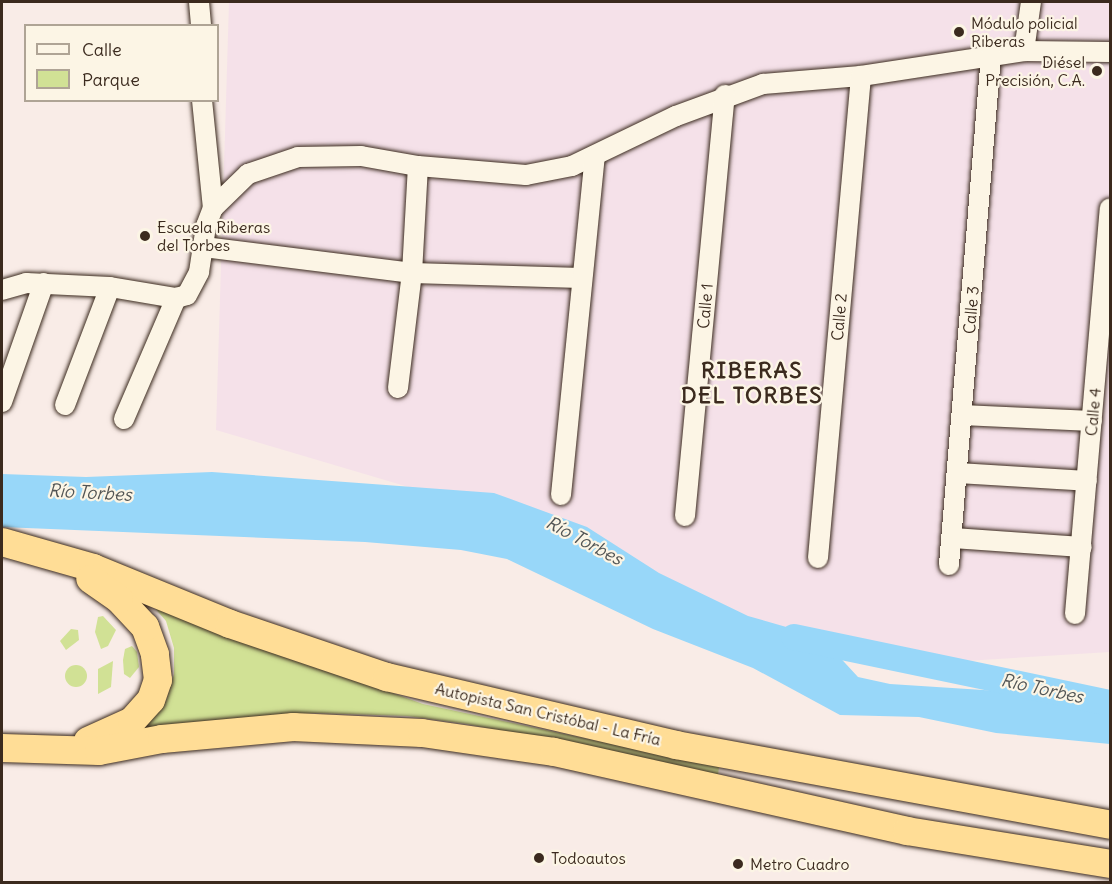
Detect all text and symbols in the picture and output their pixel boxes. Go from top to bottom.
place label: Módulo policial Riberas [971,13,1078,51]
legend [24,24,219,102]
marker: Módulo policial Riberas [952,25,966,39]
text: Calle [82,38,122,61]
place label: Diésel Precisión, C.A. [985,52,1085,90]
marker: Diésel Precisión, C.A. [1090,64,1104,78]
text: Parque [82,68,140,91]
place label: Escuela Riberas del Torbes [157,217,270,255]
marker: Escuela Riberas del Torbes [138,229,152,243]
street label: Calle 1 [693,283,717,329]
street label: Calle 3 [959,285,983,335]
street label: Calle 2 [827,292,851,342]
district label: RIBERAS DEL TORBES [681,357,823,408]
street label: Calle 4 [1081,387,1105,437]
water label: Río Torbes [48,480,132,506]
water label: Río Torbes [542,512,626,570]
water label: Río Torbes [999,670,1085,708]
street label: Autopista San Cristóbal - La Fría [433,679,663,749]
place label: Todoautos [551,848,626,868]
marker: Todoautos [532,851,546,865]
place label: Metro Cuadro [750,854,849,874]
marker: Metro Cuadro [731,857,745,871]

